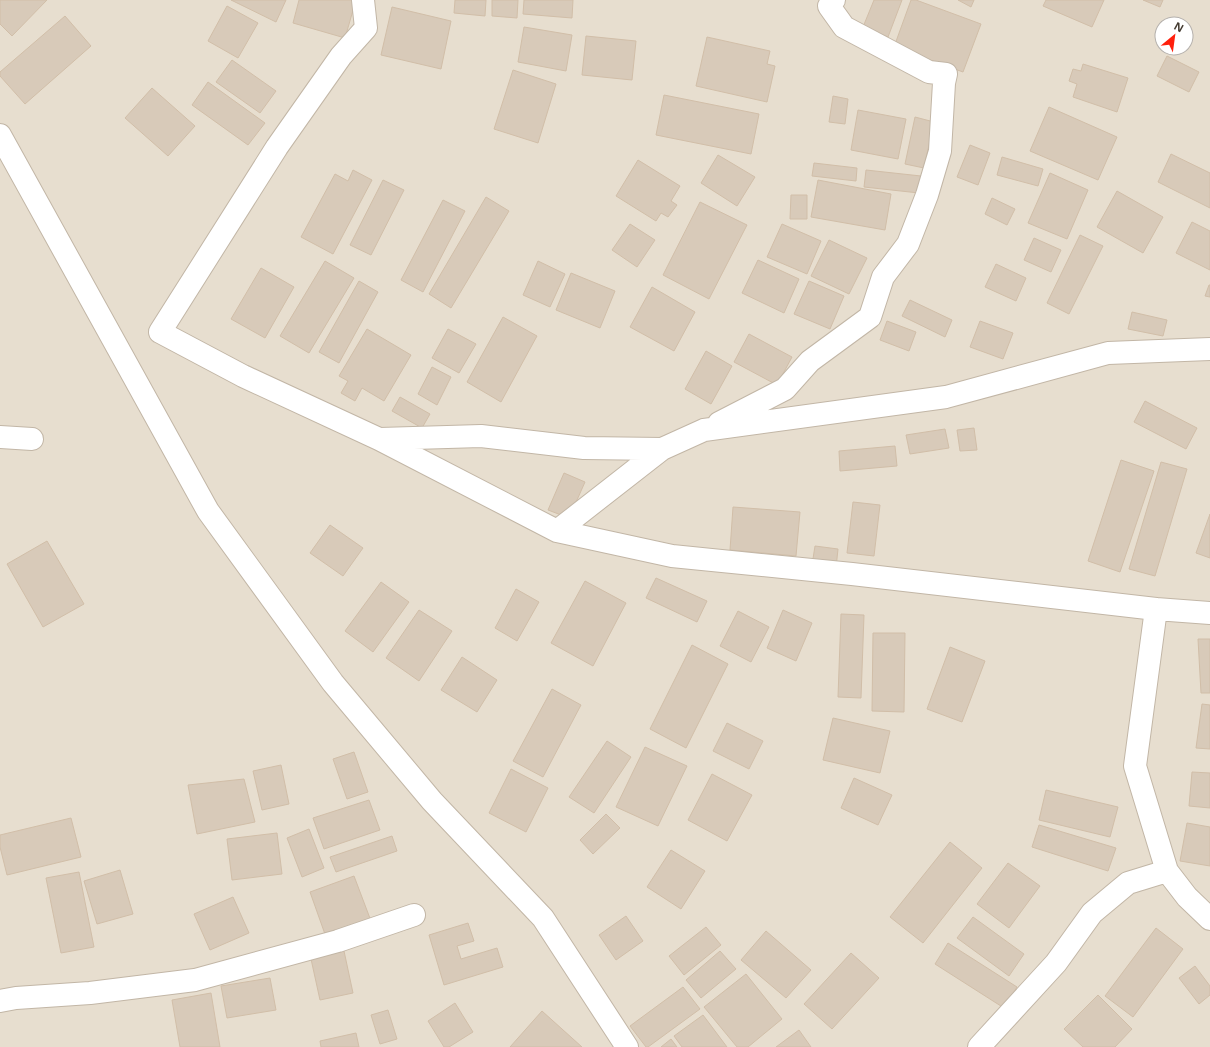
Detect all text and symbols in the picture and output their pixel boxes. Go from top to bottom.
north arrow [1154,16,1194,56]
text: N [1172,18,1187,36]

